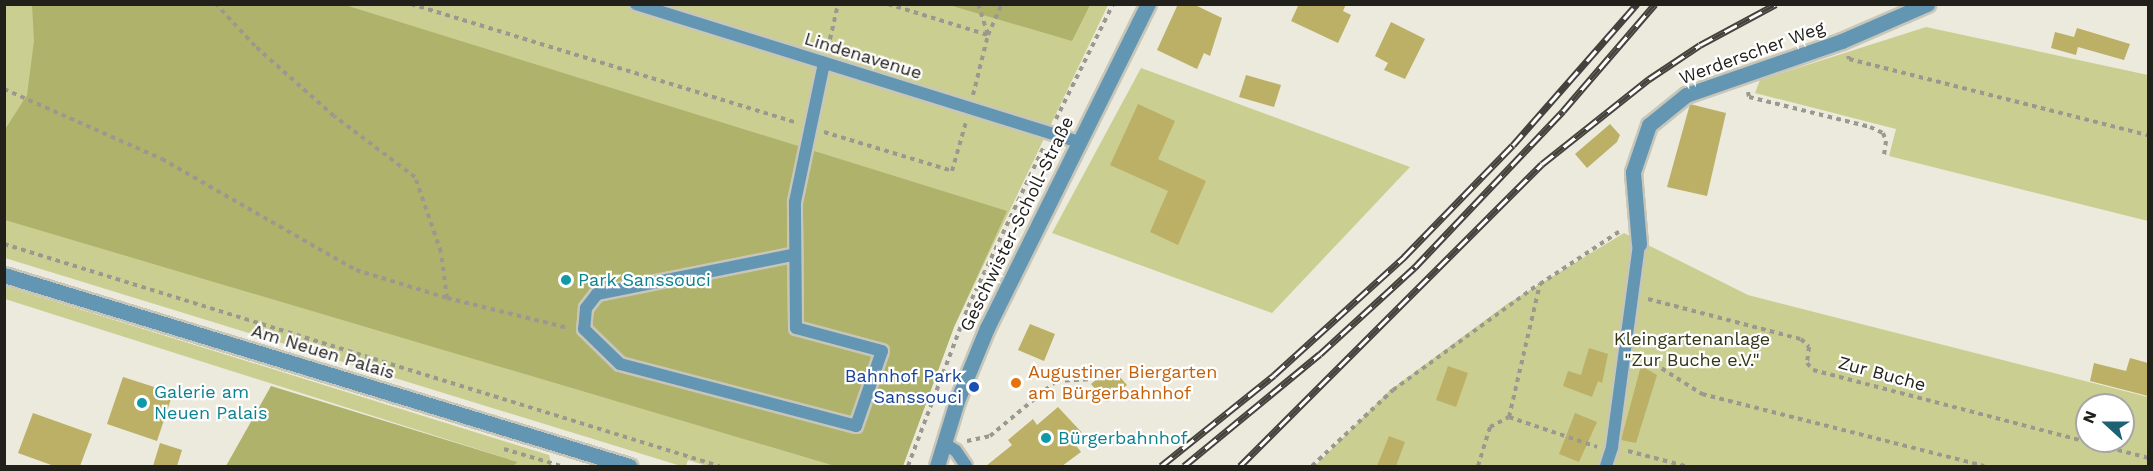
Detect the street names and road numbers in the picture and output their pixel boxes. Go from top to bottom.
street label: Werderscher Weg [1676,17,1828,89]
street label: Lindenavenue [802,28,924,84]
street label: Geschwister-Scholl-Straße [955,113,1079,335]
street label: Am Neuen Palais [249,320,397,384]
street label: Zur Buche [1836,352,1928,396]

